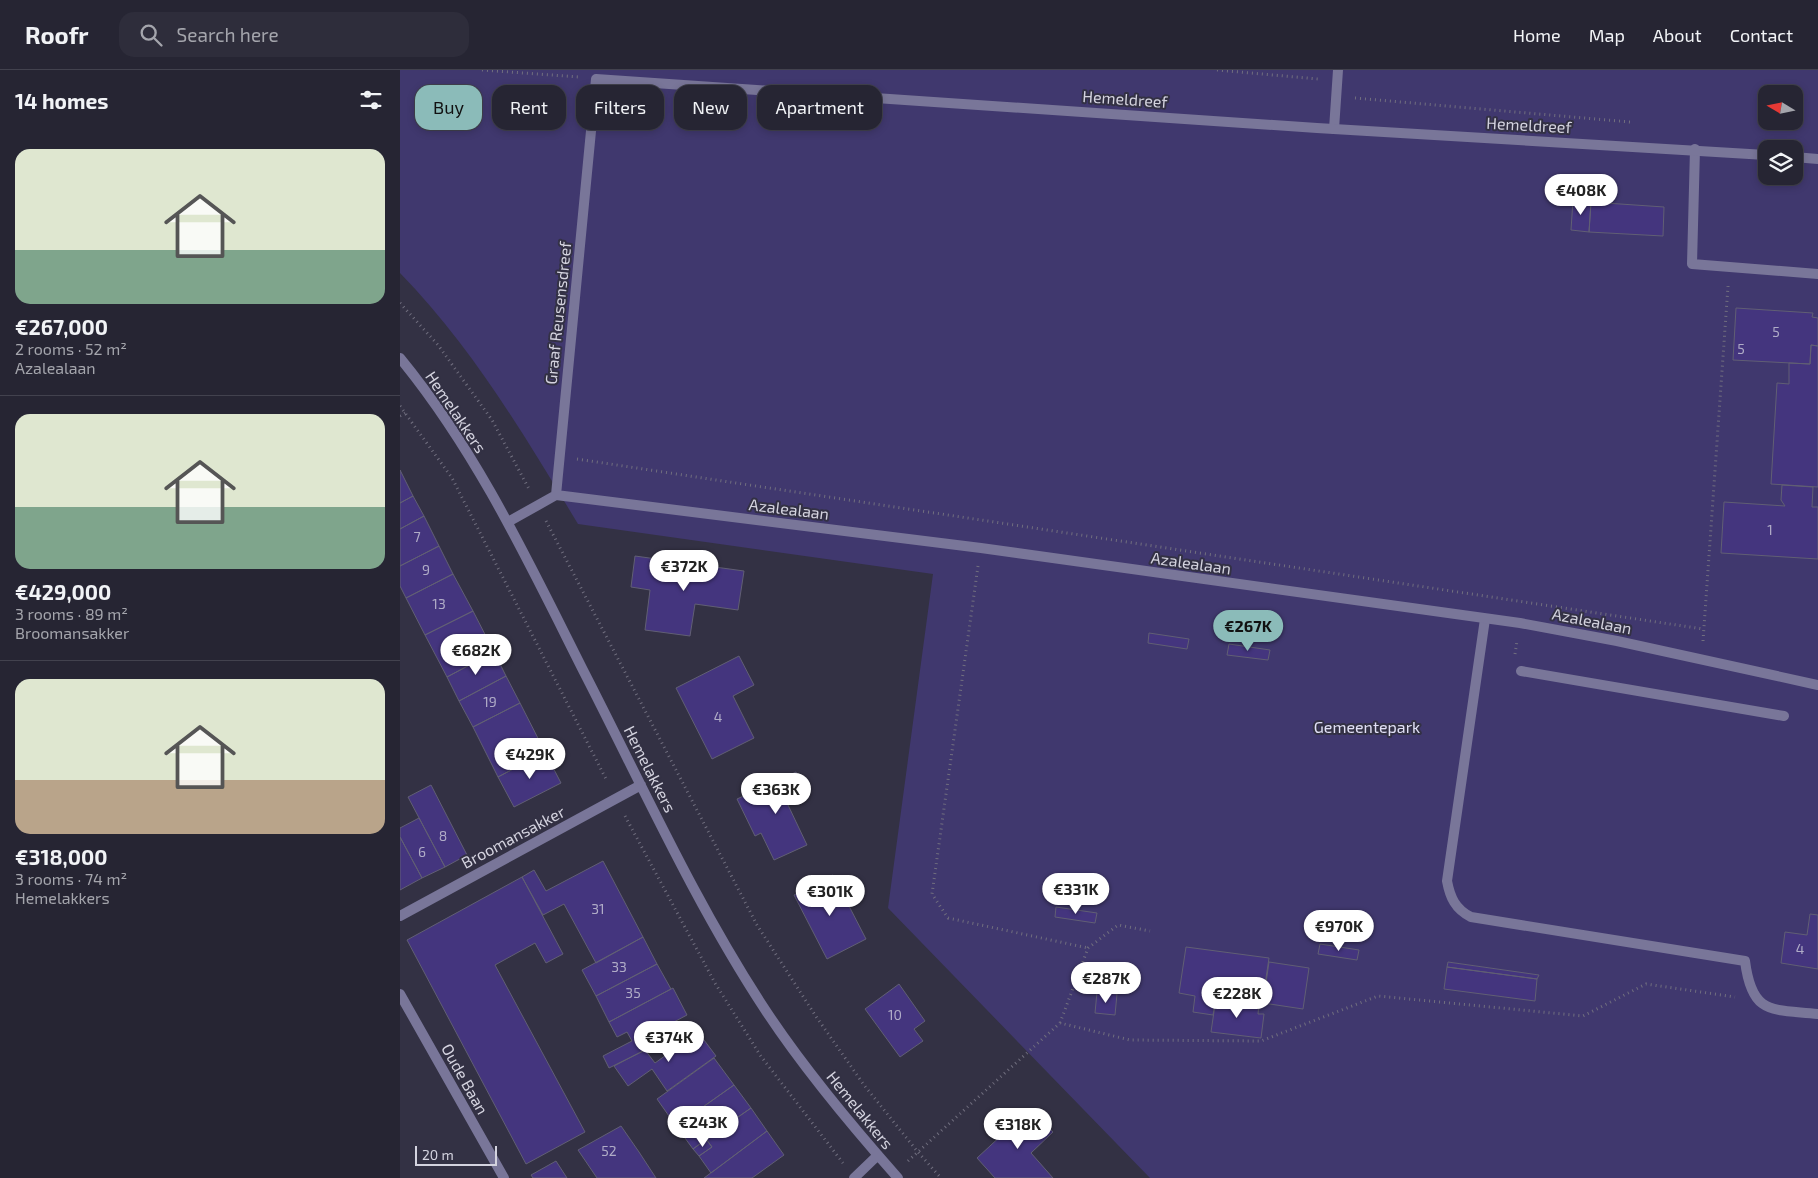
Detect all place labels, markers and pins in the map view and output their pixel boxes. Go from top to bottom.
pin: €408K [1546,174,1616,216]
pin: €372K [649,550,719,592]
pin: €267K [1213,610,1283,652]
pin: €682K [441,634,511,676]
pin: €429K [495,738,565,780]
pin: €363K [741,772,811,815]
pin: €331K [1041,872,1111,915]
pin: €301K [795,874,865,917]
pin: €970K [1304,910,1374,952]
pin: €287K [1071,962,1141,1004]
pin: €228K [1202,976,1272,1019]
pin: €374K [634,1020,704,1063]
pin: €243K [668,1106,738,1148]
pin: €318K [983,1108,1053,1150]

